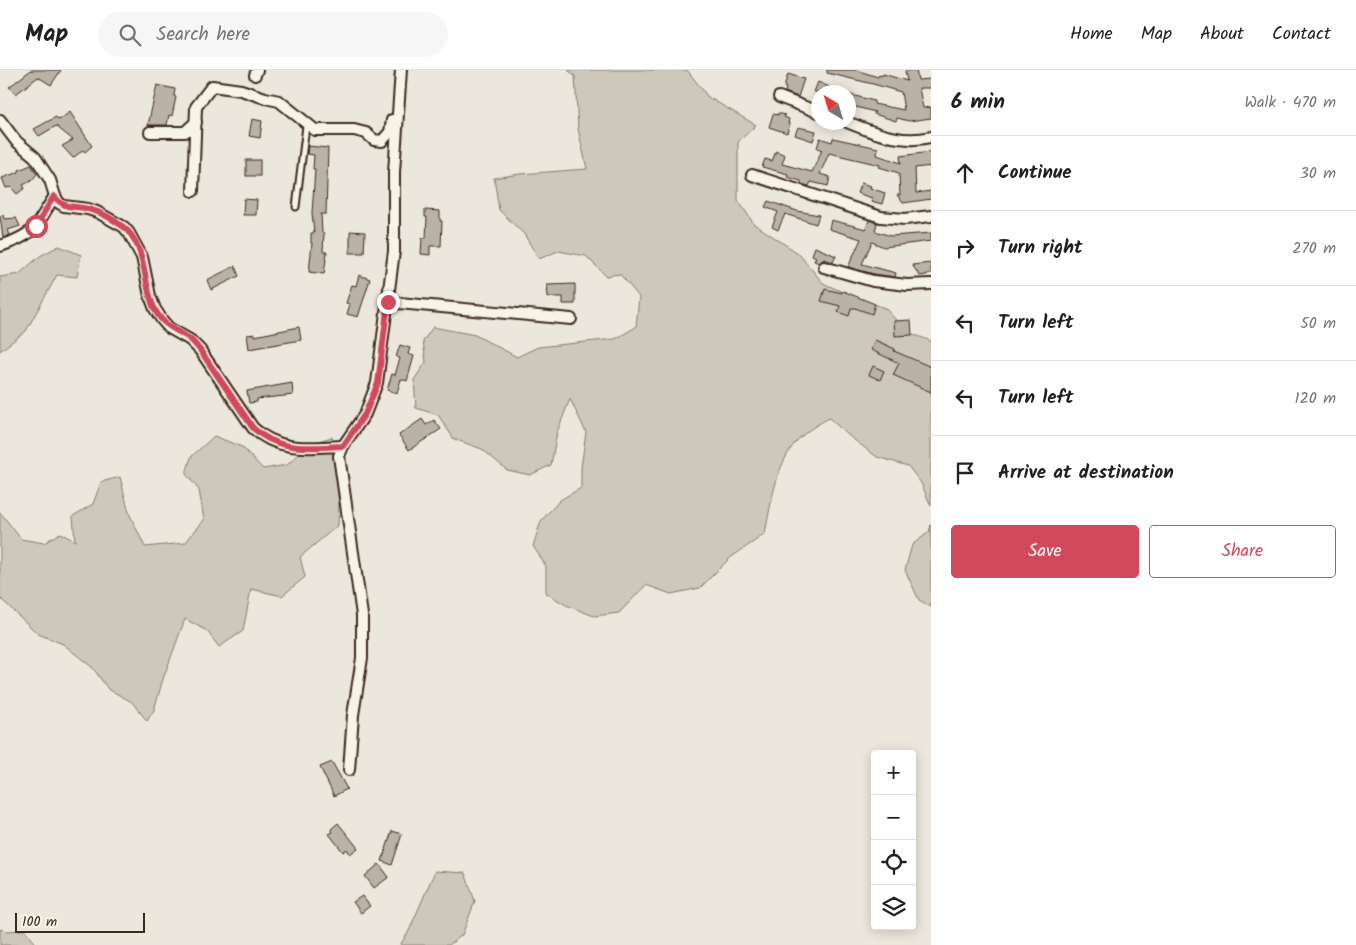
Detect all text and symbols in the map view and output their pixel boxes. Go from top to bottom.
search box [98,12,448,57]
text: Map [25,15,68,54]
text: Search here [156,20,250,50]
text: Home [1070,20,1113,49]
text: Map [1141,20,1172,49]
text: About [1200,20,1244,49]
text: Contact [1272,20,1331,49]
icon: search [116,21,144,49]
north arrow [811,85,856,130]
text: 6 min [951,86,1005,119]
text: Walk · 470 m [1245,90,1336,115]
text: Continue [998,158,1071,188]
icon: ahead [951,159,979,187]
text: 30 m [1300,161,1336,186]
route start [25,215,48,238]
text: Turn right [998,233,1083,263]
icon: right [951,234,979,262]
text: 270 m [1292,236,1336,261]
route end [377,291,400,314]
text: Turn left [998,308,1073,338]
icon: left [951,309,979,337]
text: 50 m [1300,311,1336,336]
text: Turn left [998,383,1073,413]
icon: left [951,384,979,412]
text: 120 m [1295,386,1336,411]
text: Arrive at destination [998,458,1174,488]
icon: arrive [951,459,979,487]
button: Save [951,525,1139,578]
button: Share [1149,525,1336,578]
map controls [871,750,916,930]
button: + [871,750,916,795]
button: − [871,795,916,840]
button: locate [871,840,916,885]
button: layers [871,885,916,930]
scale bar [15,910,145,933]
text: 100 m [22,911,57,933]

